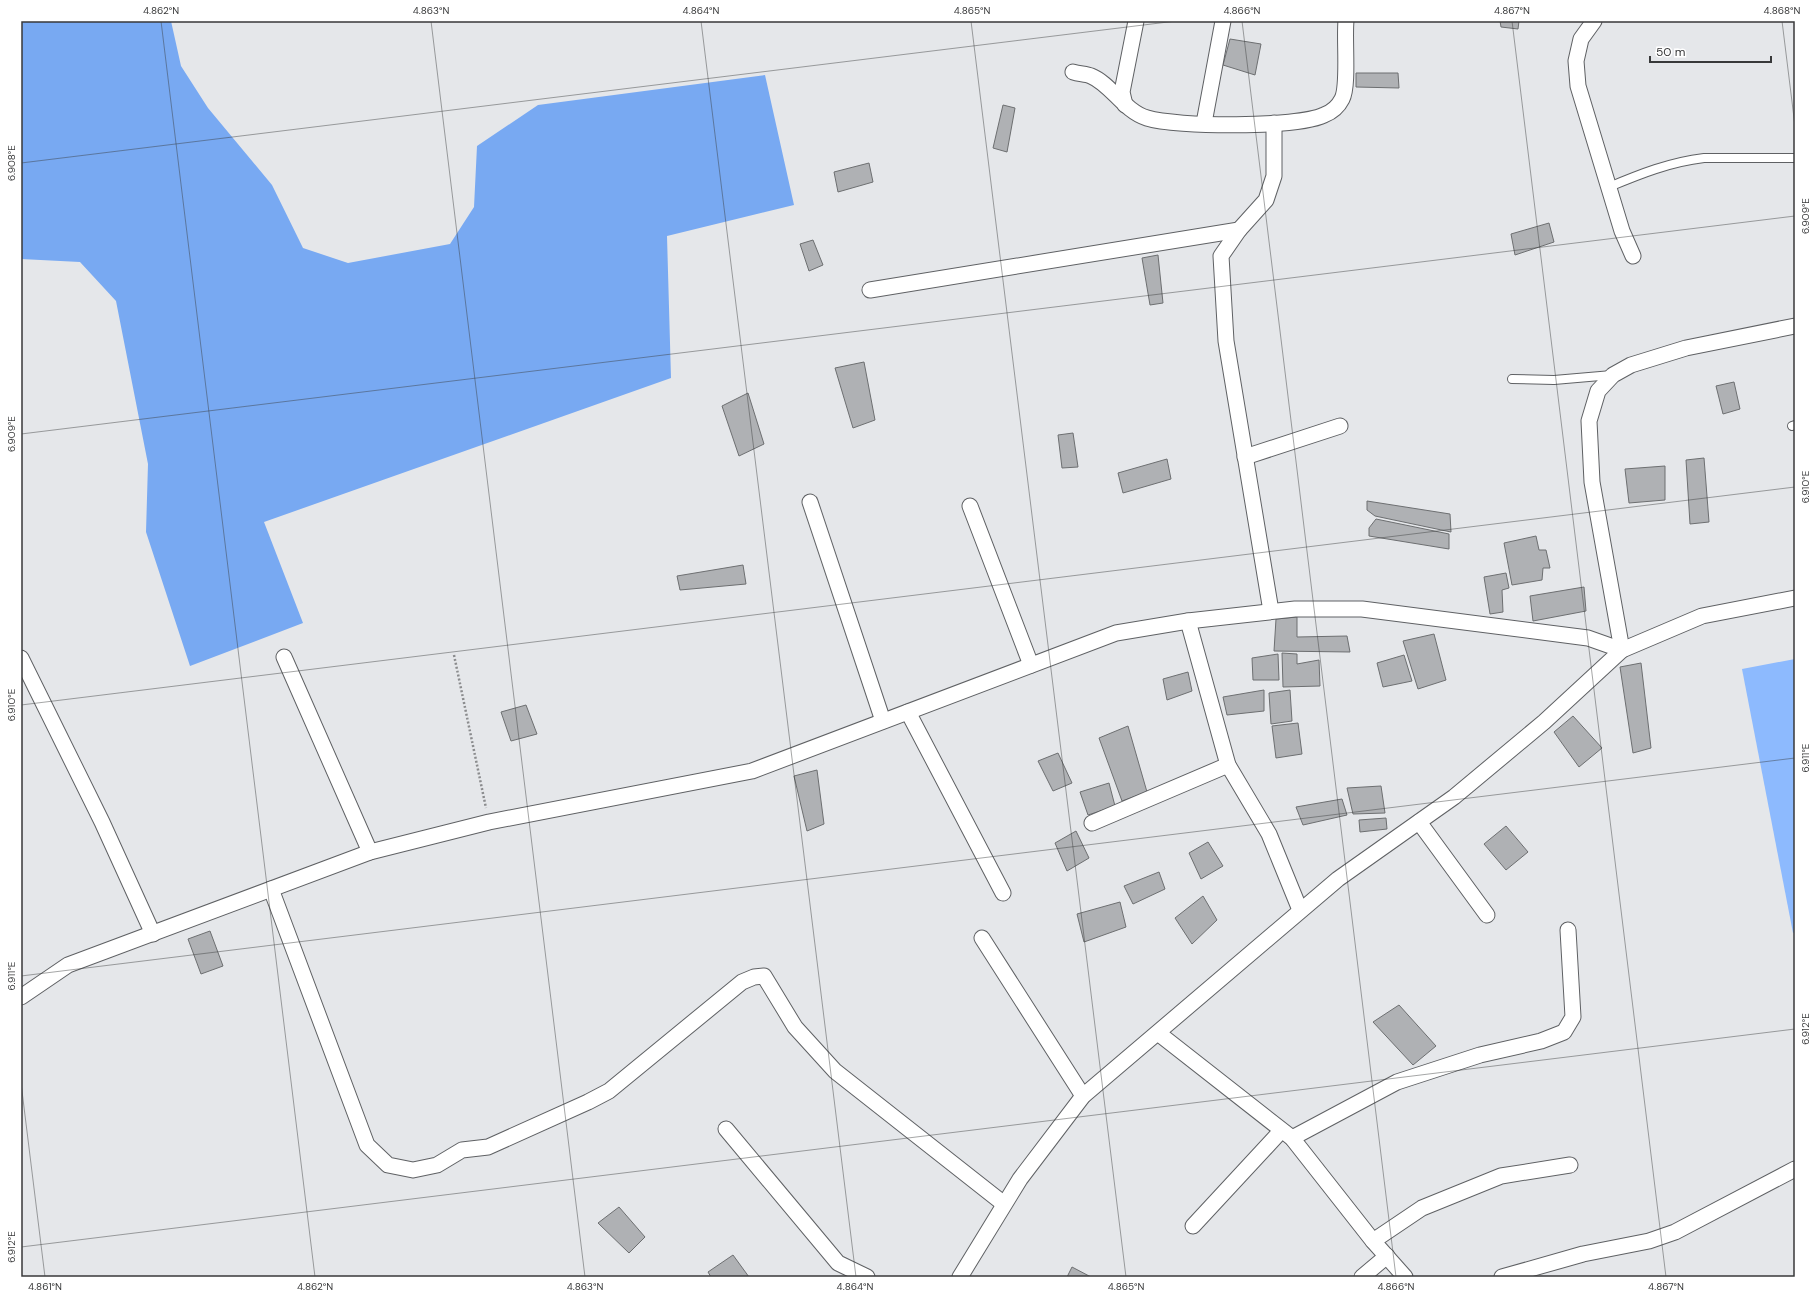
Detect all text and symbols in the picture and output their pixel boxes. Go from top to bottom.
text: 4.862°N [143,4,179,17]
text: 4.863°N [413,4,449,17]
text: 4.864°N [683,4,719,17]
text: 4.865°N [954,4,990,17]
text: 4.866°N [1223,4,1261,17]
text: 4.867°N [1494,4,1530,17]
text: 4.868°N [1764,4,1800,17]
scale bar [1650,38,1771,64]
text: 50 m [1656,44,1685,60]
text: 6.908°E [5,145,18,181]
text: 6.909°E [1799,198,1812,234]
text: 6.909°E [5,416,18,452]
text: 6.910°E [1799,470,1812,503]
text: 6.910°E [5,688,18,721]
text: 6.911°E [1799,743,1812,773]
text: 6.911°E [5,961,18,991]
text: 6.912°E [1799,1013,1812,1045]
text: 6.912°E [5,1231,18,1263]
text: 4.861°N [28,1280,62,1293]
text: 4.862°N [297,1280,333,1293]
text: 4.863°N [567,1280,603,1293]
text: 4.864°N [837,1280,873,1293]
text: 4.865°N [1108,1280,1144,1293]
text: 4.866°N [1377,1280,1415,1293]
text: 4.867°N [1648,1280,1684,1293]

